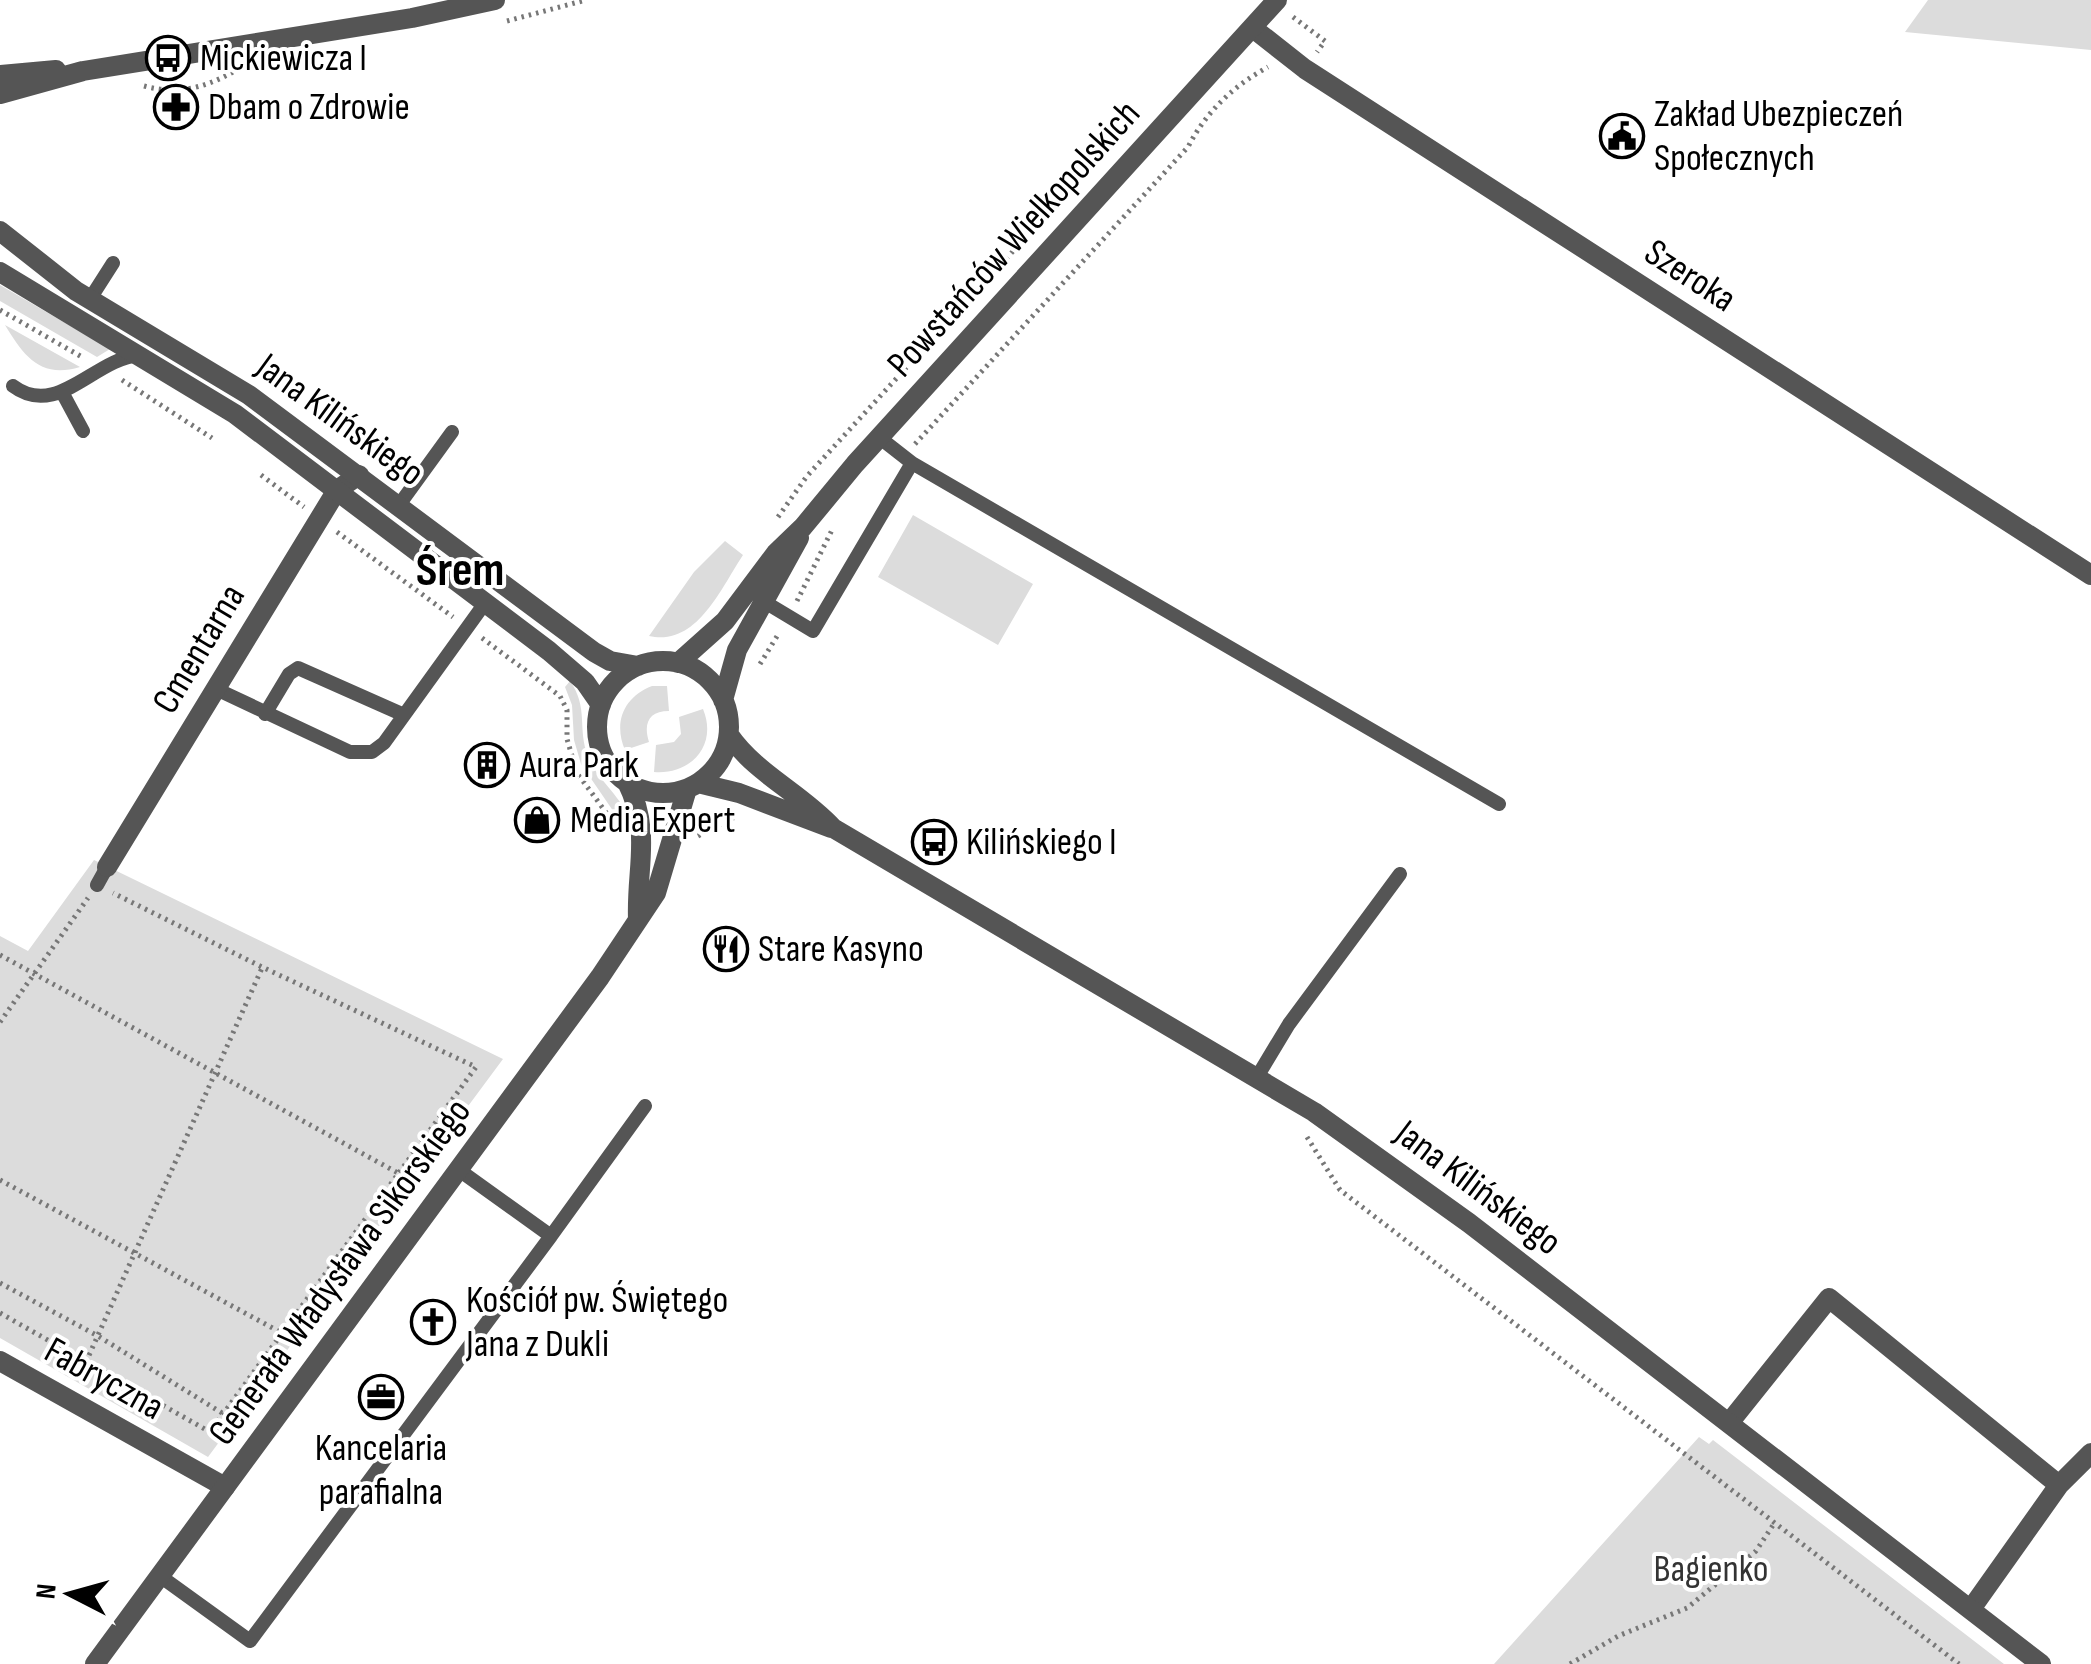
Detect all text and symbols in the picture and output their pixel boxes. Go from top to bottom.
bus stop icon: Mickiewicza I [145,35,191,81]
place label: Mickiewicza I [200,36,367,81]
pharmacy icon: Dbam o Zdrowie [153,84,199,130]
place label: Dbam o Zdrowie [208,85,410,130]
street label: Powstańców Wielkopolskich [878,92,1150,386]
place label: Zakład Ubezpieczeń Społecznych [1654,92,1903,181]
public building icon: Zakład Ubezpieczeń Społecznych [1599,113,1645,159]
street label: Szeroka [1636,230,1744,322]
street label: Jana Kilińskiego [247,344,433,496]
district label: Śrem [416,542,504,599]
street label: Cmentarna [143,576,255,722]
building icon: Aura Park [464,742,510,788]
place label: Aura Park [519,743,639,788]
shop icon: Media Expert [514,797,560,843]
place label: Media Expert [570,798,735,843]
bus stop icon: Kilińskiego I [911,819,957,865]
place label: Kilińskiego I [966,820,1117,865]
restaurant icon: Stare Kasyno [703,926,749,972]
place label: Stare Kasyno [758,927,924,972]
street label: Generała Władysława Sikorskiego [199,1090,481,1454]
street label: Jana Kilińskiego [1385,1110,1570,1265]
place label: Kościół pw. Świętego Jana z Dukli [465,1278,728,1367]
church icon: Kościół pw. Świętego Jana z Dukli [410,1299,456,1345]
street label: Fabryczna [37,1328,171,1430]
office icon: Kancelaria parafialna [358,1374,404,1420]
place label: Kancelaria parafialna [315,1426,447,1515]
north arrow [20,1544,120,1644]
park label: Bagienko [1653,1547,1769,1592]
text: N [29,1582,64,1601]

